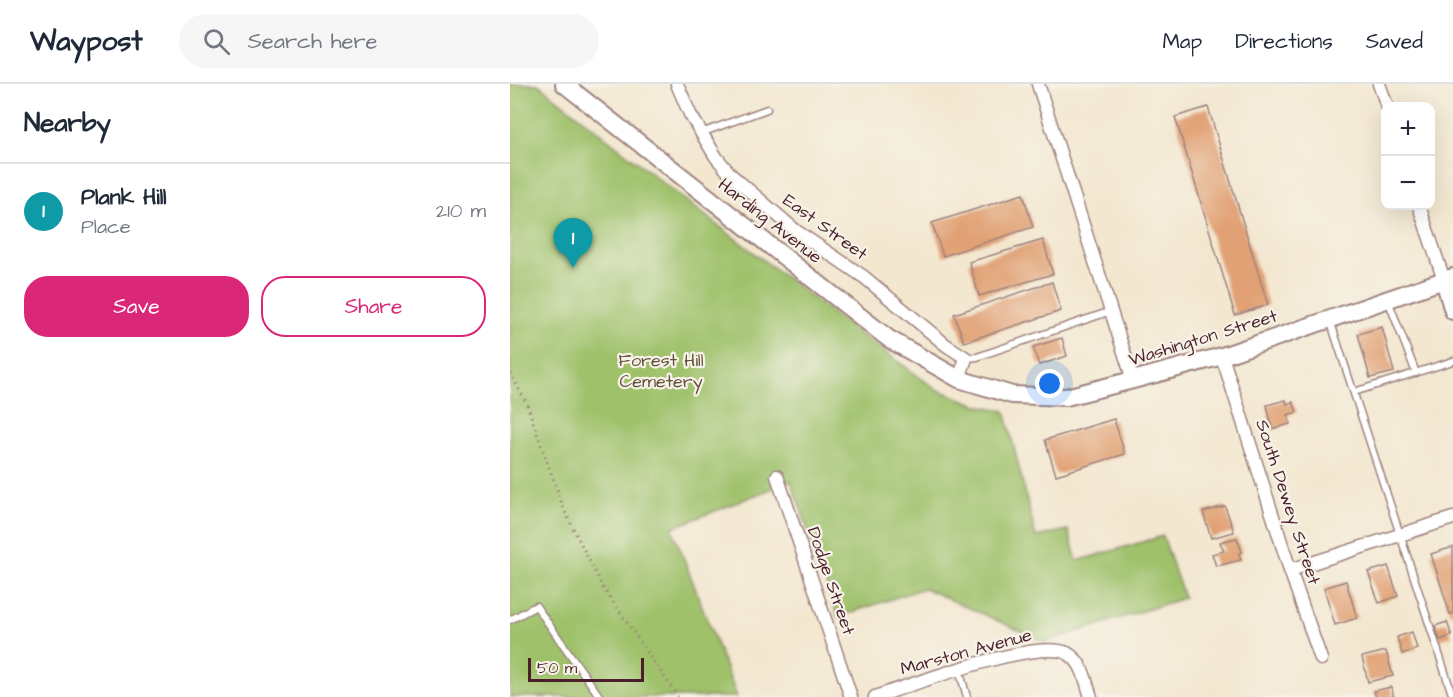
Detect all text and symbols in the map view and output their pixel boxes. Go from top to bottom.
search box [179,14,599,68]
text: Waypost [30,22,143,61]
icon: search [200,25,233,58]
text: Search here [248,26,378,57]
text: Map [1162,27,1202,56]
text: Directions [1235,27,1333,56]
text: Saved [1366,27,1423,56]
map controls [1381,102,1435,210]
button: + [1381,102,1435,156]
text: Nearby [24,105,111,141]
button: − [1381,156,1435,210]
street label: Harding Avenue [712,172,828,271]
text: Plank Hill [81,182,167,213]
street label: East Street [778,188,873,267]
text: 1 [42,197,45,225]
text: 210 m [436,197,486,225]
text: Place [81,213,131,241]
pin: 1 [554,218,592,268]
button: Save [24,276,249,337]
button: Share [261,276,486,337]
street label: Washington Street [1126,303,1281,373]
park label: Forest Hill Cemetery [618,348,704,395]
your location [1035,369,1064,398]
street label: South Dewey Street [1249,416,1327,589]
street label: Dodge Street [800,524,861,639]
street label: Marston Avenue [898,622,1035,682]
scale bar [528,655,644,682]
text: 50 m [537,657,577,679]

